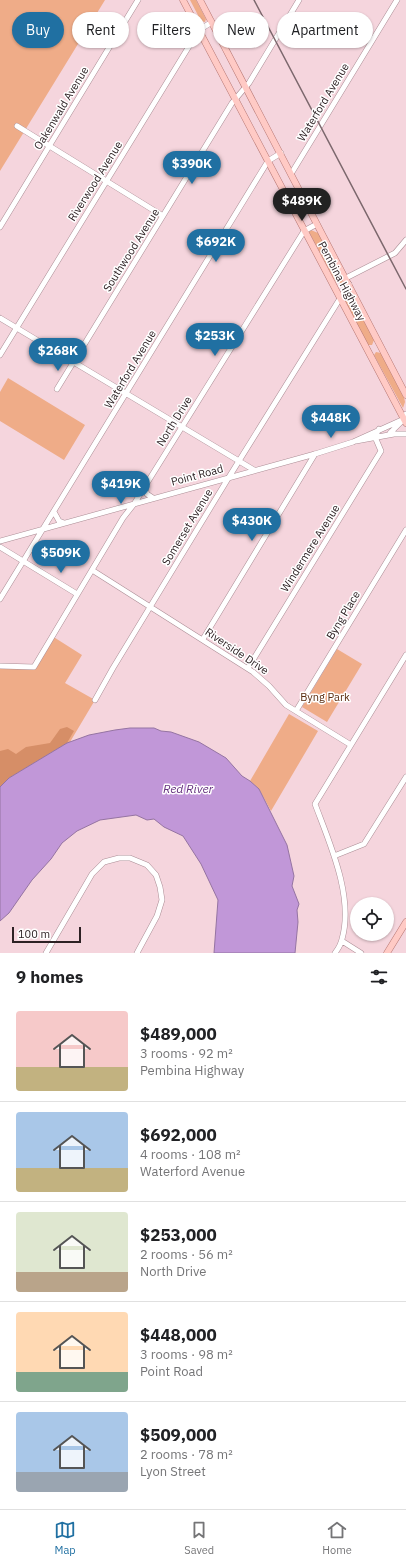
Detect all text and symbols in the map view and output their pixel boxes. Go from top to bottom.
chip: Buy [12,12,64,48]
chip: Rent [72,12,129,48]
chip: Filters [137,12,205,48]
chip: New [213,12,269,48]
chip: Apartment [277,12,373,48]
street label: Waterford Avenue [294,60,352,144]
street label: Oakenwald Avenue [31,64,91,152]
street label: Riverwood Avenue [65,138,125,224]
pin: $390K [164,151,220,185]
text: $390K [172,155,212,172]
pin: $489K [274,188,330,222]
text: $489K [282,192,322,209]
street label: Southwood Avenue [100,206,162,294]
pin: $692K [188,229,244,263]
text: $692K [196,233,236,250]
street label: Pembina Highway [315,239,369,324]
pin: $253K [187,323,243,357]
street label: Waterford Avenue [101,327,159,411]
text: $253K [195,327,235,344]
pin: $268K [30,338,86,372]
text: $268K [38,342,78,359]
street label: North Drive [153,393,195,449]
pin: $448K [303,405,359,439]
text: $448K [311,409,351,426]
street label: Point Road [169,461,225,489]
pin: $419K [93,471,149,505]
text: $419K [101,475,141,492]
street label: Somerset Avenue [159,486,215,568]
street label: Windermere Avenue [278,502,342,594]
pin: $430K [224,508,280,542]
text: $430K [232,512,272,529]
pin: $509K [33,540,89,574]
text: $509K [41,544,81,561]
street label: Byng Place [323,588,363,642]
street label: Riverside Drive [202,625,272,677]
park label: Byng Park [300,690,350,704]
water label: Red River [163,781,214,796]
map controls [350,897,394,941]
button: locate [350,897,394,941]
scale bar [12,925,81,944]
text: 100 m [18,927,50,941]
text: 9 homes [16,966,83,988]
icon: filters [368,966,390,988]
text: $489,000 [140,1023,217,1045]
icon: home [48,1027,96,1075]
text: 3 rooms · 92 m² [140,1045,233,1062]
text: Pembina Highway [140,1062,244,1079]
text: $692,000 [140,1124,217,1146]
icon: home [48,1128,96,1176]
text: 4 rooms · 108 m² [140,1146,241,1163]
text: Waterford Avenue [140,1163,245,1180]
text: $253,000 [140,1224,217,1246]
icon: home [48,1228,96,1276]
text: 2 rooms · 56 m² [140,1246,233,1263]
text: North Drive [140,1263,206,1280]
text: $448,000 [140,1324,217,1346]
icon: home [48,1328,96,1376]
text: 3 rooms · 98 m² [140,1346,233,1363]
text: Point Road [140,1363,203,1380]
text: $509,000 [140,1424,217,1446]
icon: home [48,1428,96,1476]
text: 2 rooms · 78 m² [140,1446,233,1463]
text: Lyon Street [140,1463,206,1480]
tab: Map [54,1519,76,1557]
tab: Saved [184,1519,214,1557]
tab: Home [322,1519,352,1557]

